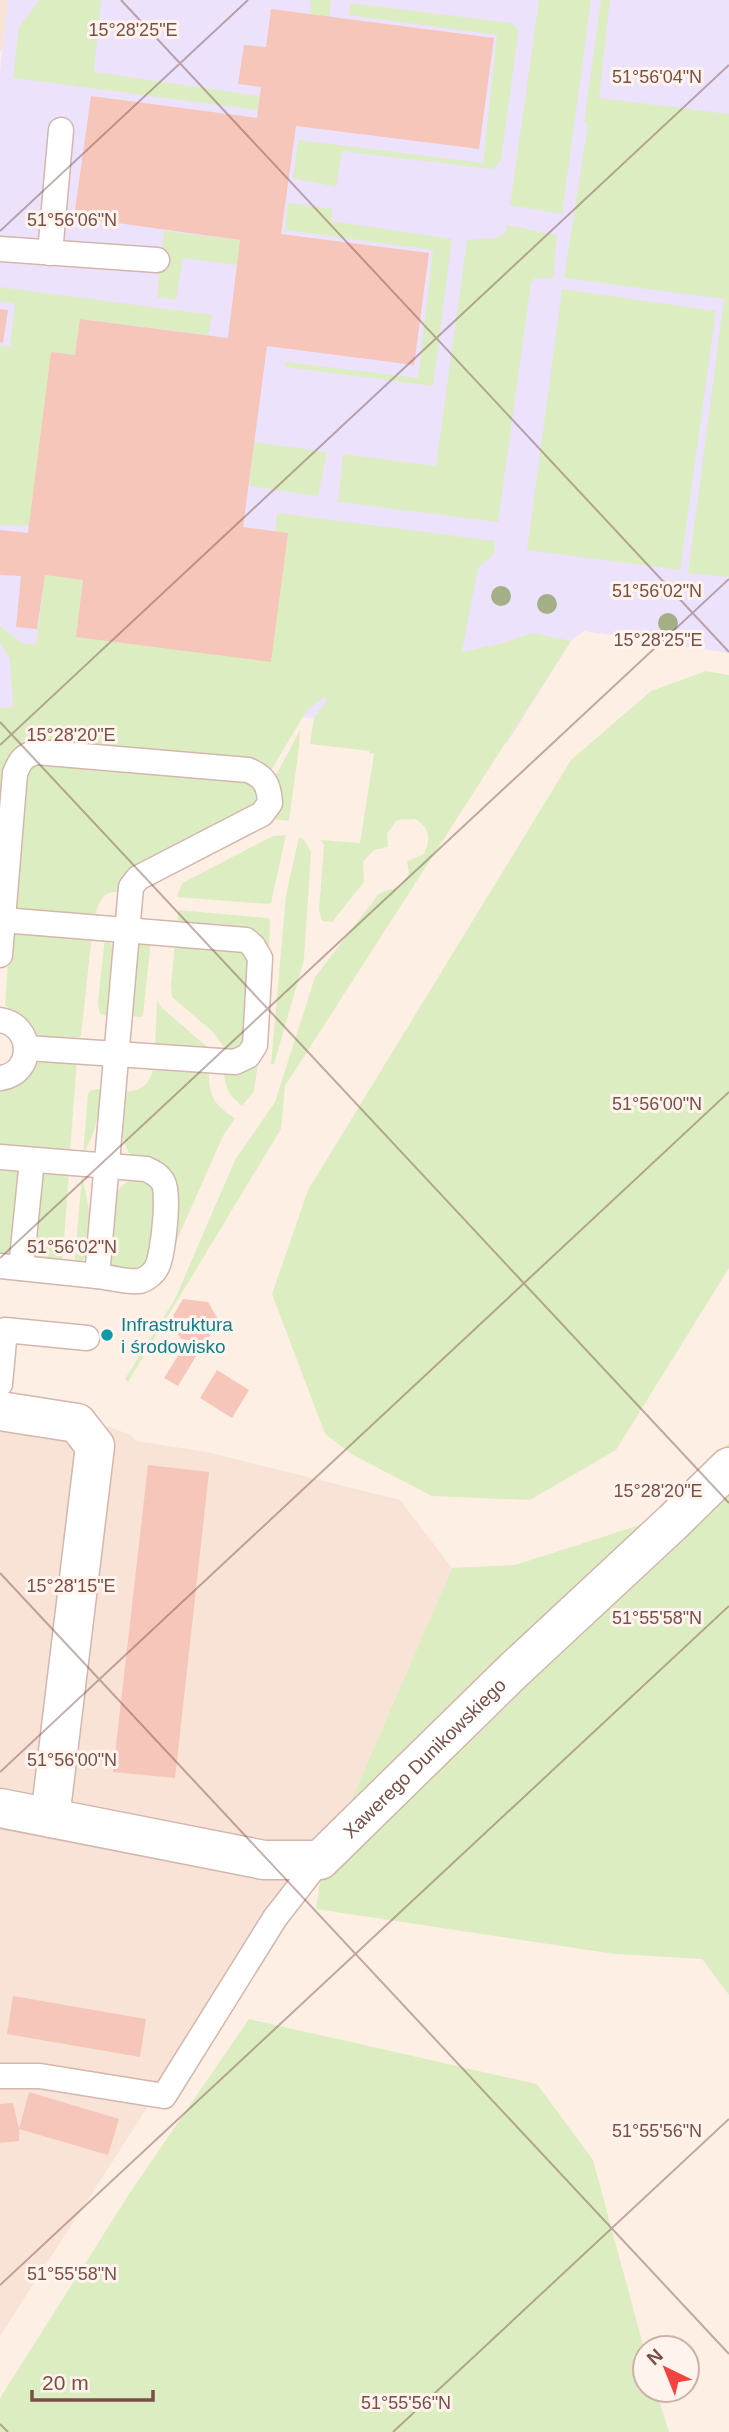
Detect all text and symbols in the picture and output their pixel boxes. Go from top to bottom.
text: 15°28'25"E [88,20,178,40]
text: 51°56'04"N [612,67,702,87]
text: 51°56'06"N [27,210,117,230]
text: 51°56'02"N [612,581,702,601]
text: 15°28'25"E [613,630,703,650]
text: 15°28'20"E [26,725,116,745]
text: 51°56'00"N [612,1094,702,1114]
text: 51°56'02"N [27,1237,117,1257]
place label: Infrastruktura i środowisko [121,1314,233,1357]
marker: Infrastruktura i środowisko [99,1327,115,1343]
text: 15°28'20"E [613,1481,703,1501]
text: 15°28'15"E [26,1576,116,1596]
text: 51°55'58"N [612,1608,702,1628]
street label: Xawerego Dunikowskiego [339,1674,510,1842]
text: 51°56'00"N [27,1750,117,1770]
text: 51°55'56"N [612,2121,702,2141]
text: 51°55'58"N [27,2264,117,2284]
north arrow [631,2334,701,2404]
text: N [643,2345,667,2369]
scale bar [32,2358,152,2402]
text: 20 m [42,2371,89,2394]
text: 51°55'56"N [361,2393,451,2413]

